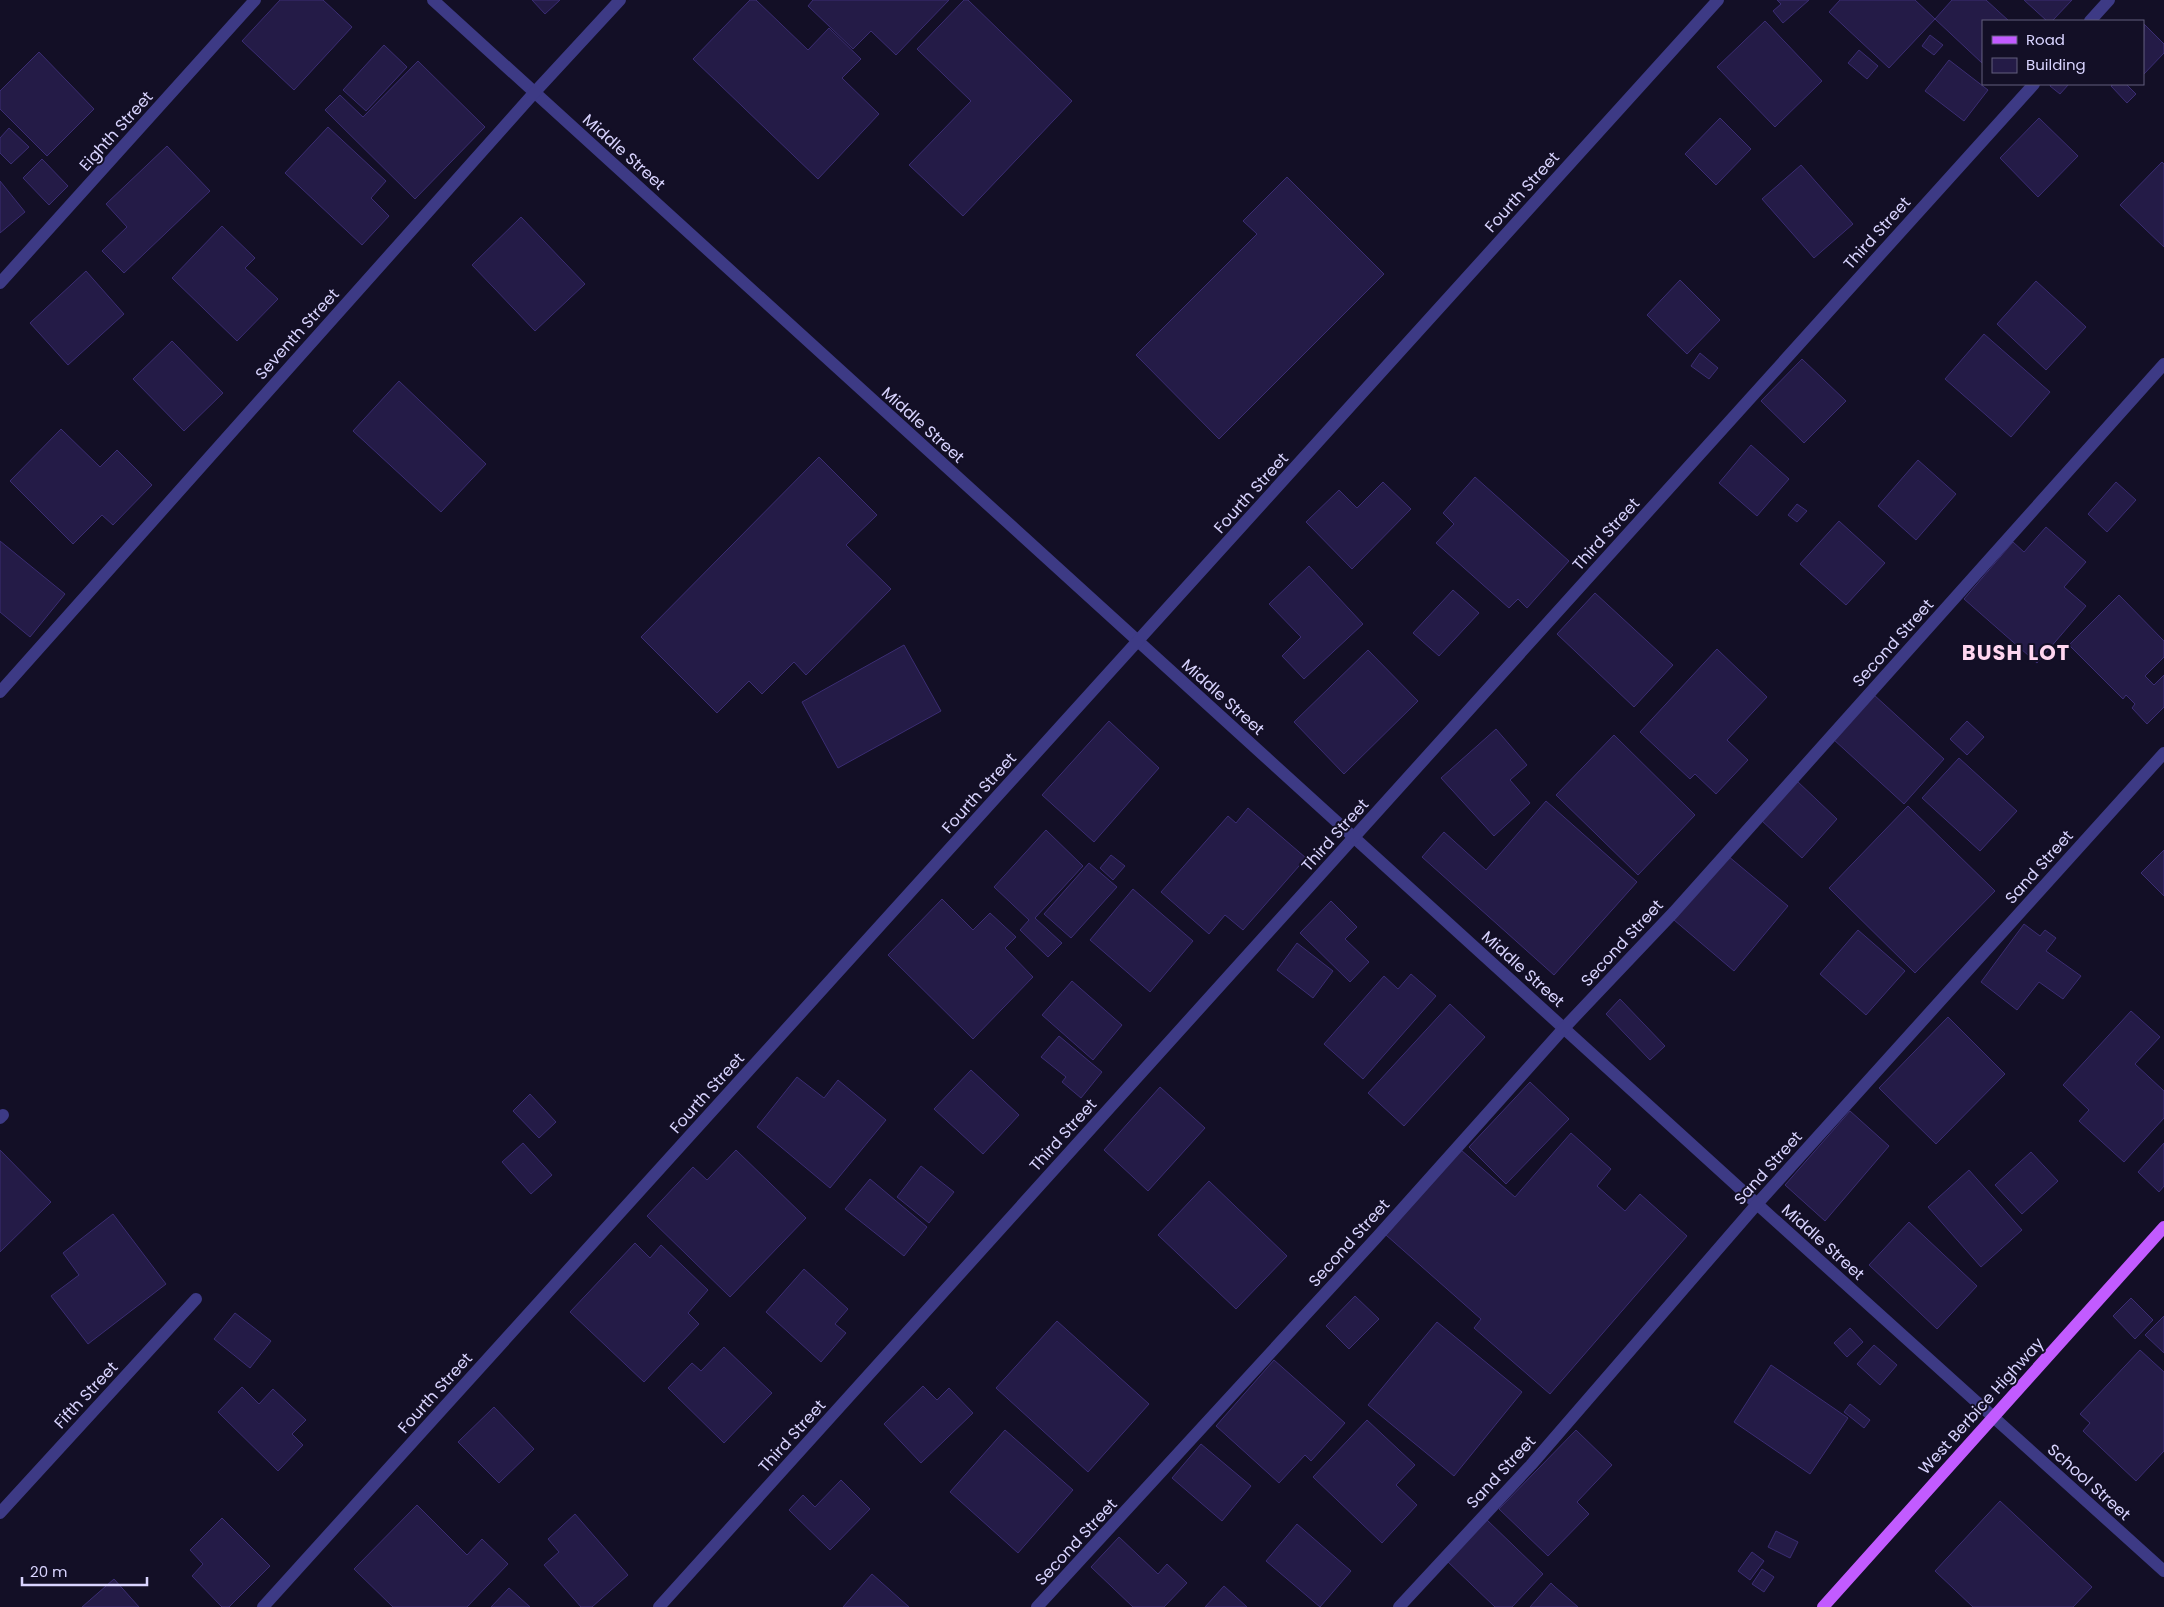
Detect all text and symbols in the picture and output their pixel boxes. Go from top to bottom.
legend [1982,20,2144,85]
text: Road [2026,29,2065,50]
text: Building [2026,54,2086,75]
street label: Eighth Street [74,86,158,176]
street label: Middle Street [578,109,671,196]
street label: Fourth Street [1479,146,1565,237]
street label: Third Street [1838,191,1916,274]
street label: Seventh Street [250,283,344,385]
street label: Middle Street [877,382,970,469]
street label: Fourth Street [1208,447,1294,538]
street label: Third Street [1567,492,1645,575]
street label: Second Street [1847,594,1939,692]
district label: BUSH LOT [1962,638,2070,667]
street label: Middle Street [1177,654,1270,741]
street label: Fourth Street [936,747,1022,838]
street label: Third Street [1296,793,1374,876]
street label: Sand Street [2000,825,2079,909]
street label: Second Street [1576,894,1669,992]
street label: Middle Street [1477,926,1570,1013]
street label: Fourth Street [664,1047,750,1138]
street label: Third Street [1024,1093,1102,1176]
street label: Sand Street [1729,1126,1808,1210]
street label: Second Street [1303,1194,1395,1292]
street label: Middle Street [1777,1199,1870,1286]
street label: West Berbice Highway [1913,1332,2049,1480]
street label: Fourth Street [392,1347,478,1438]
street label: Fifth Street [49,1356,123,1434]
street label: Third Street [753,1394,831,1477]
street label: Sand Street [1461,1430,1541,1514]
street label: School Street [2042,1438,2136,1526]
street label: Second Street [1030,1493,1123,1591]
scale bar [22,1554,148,1586]
text: 20 m [30,1561,68,1582]

